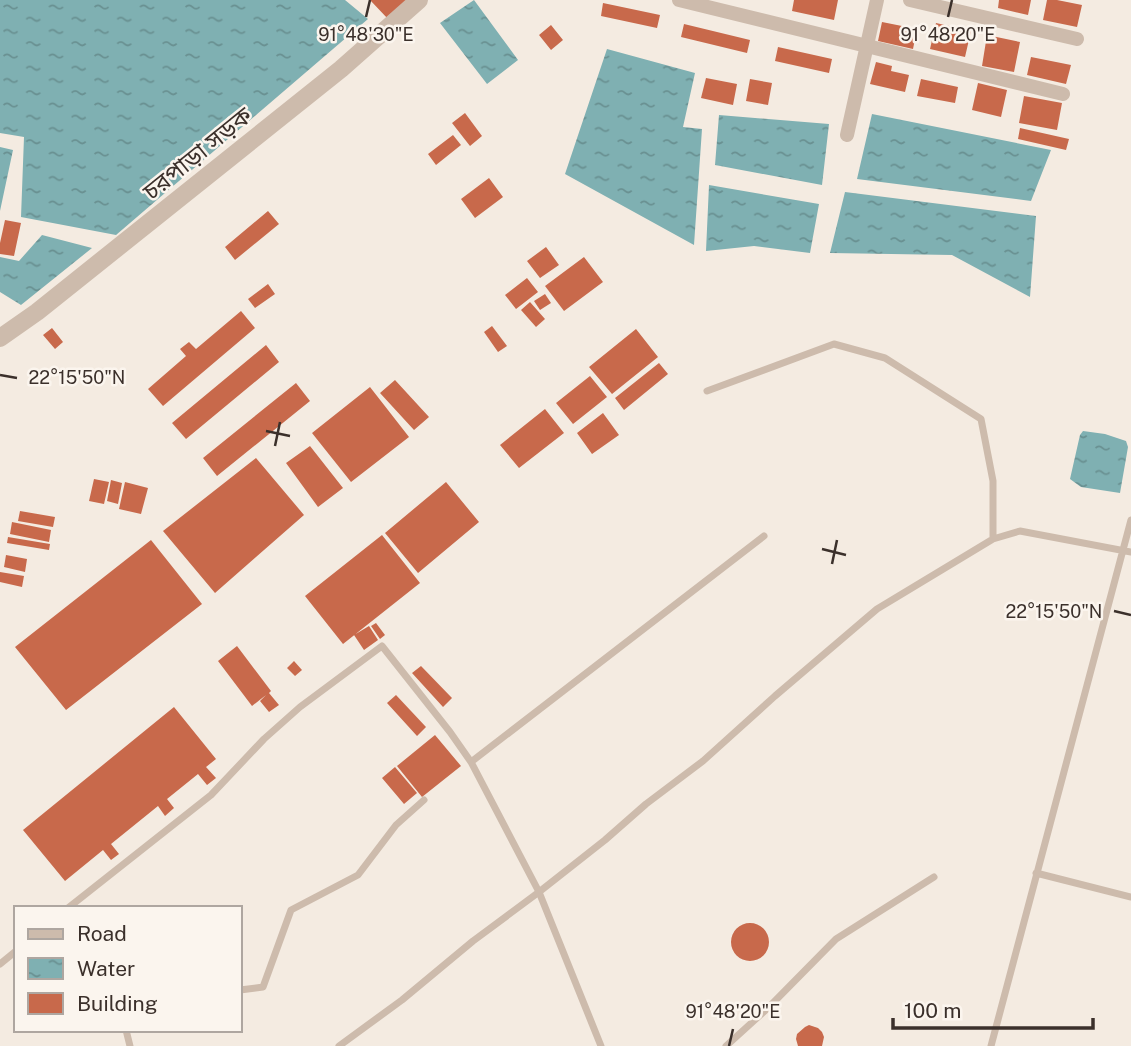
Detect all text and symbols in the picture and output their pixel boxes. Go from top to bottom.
text: 91°48'30"E [318,24,414,45]
text: 91°48'20"E [901,24,995,45]
street label: চরপাড়া সড়ক [136,100,257,206]
text: 22°15'50"N [29,367,125,388]
text: 22°15'50"N [1006,601,1102,622]
legend [14,906,242,1032]
text: Road [77,921,127,946]
text: Water [77,956,135,981]
scale bar [893,986,1092,1030]
text: Building [77,991,158,1016]
text: 100 m [904,998,961,1023]
text: 91°48'20"E [686,1001,780,1022]

